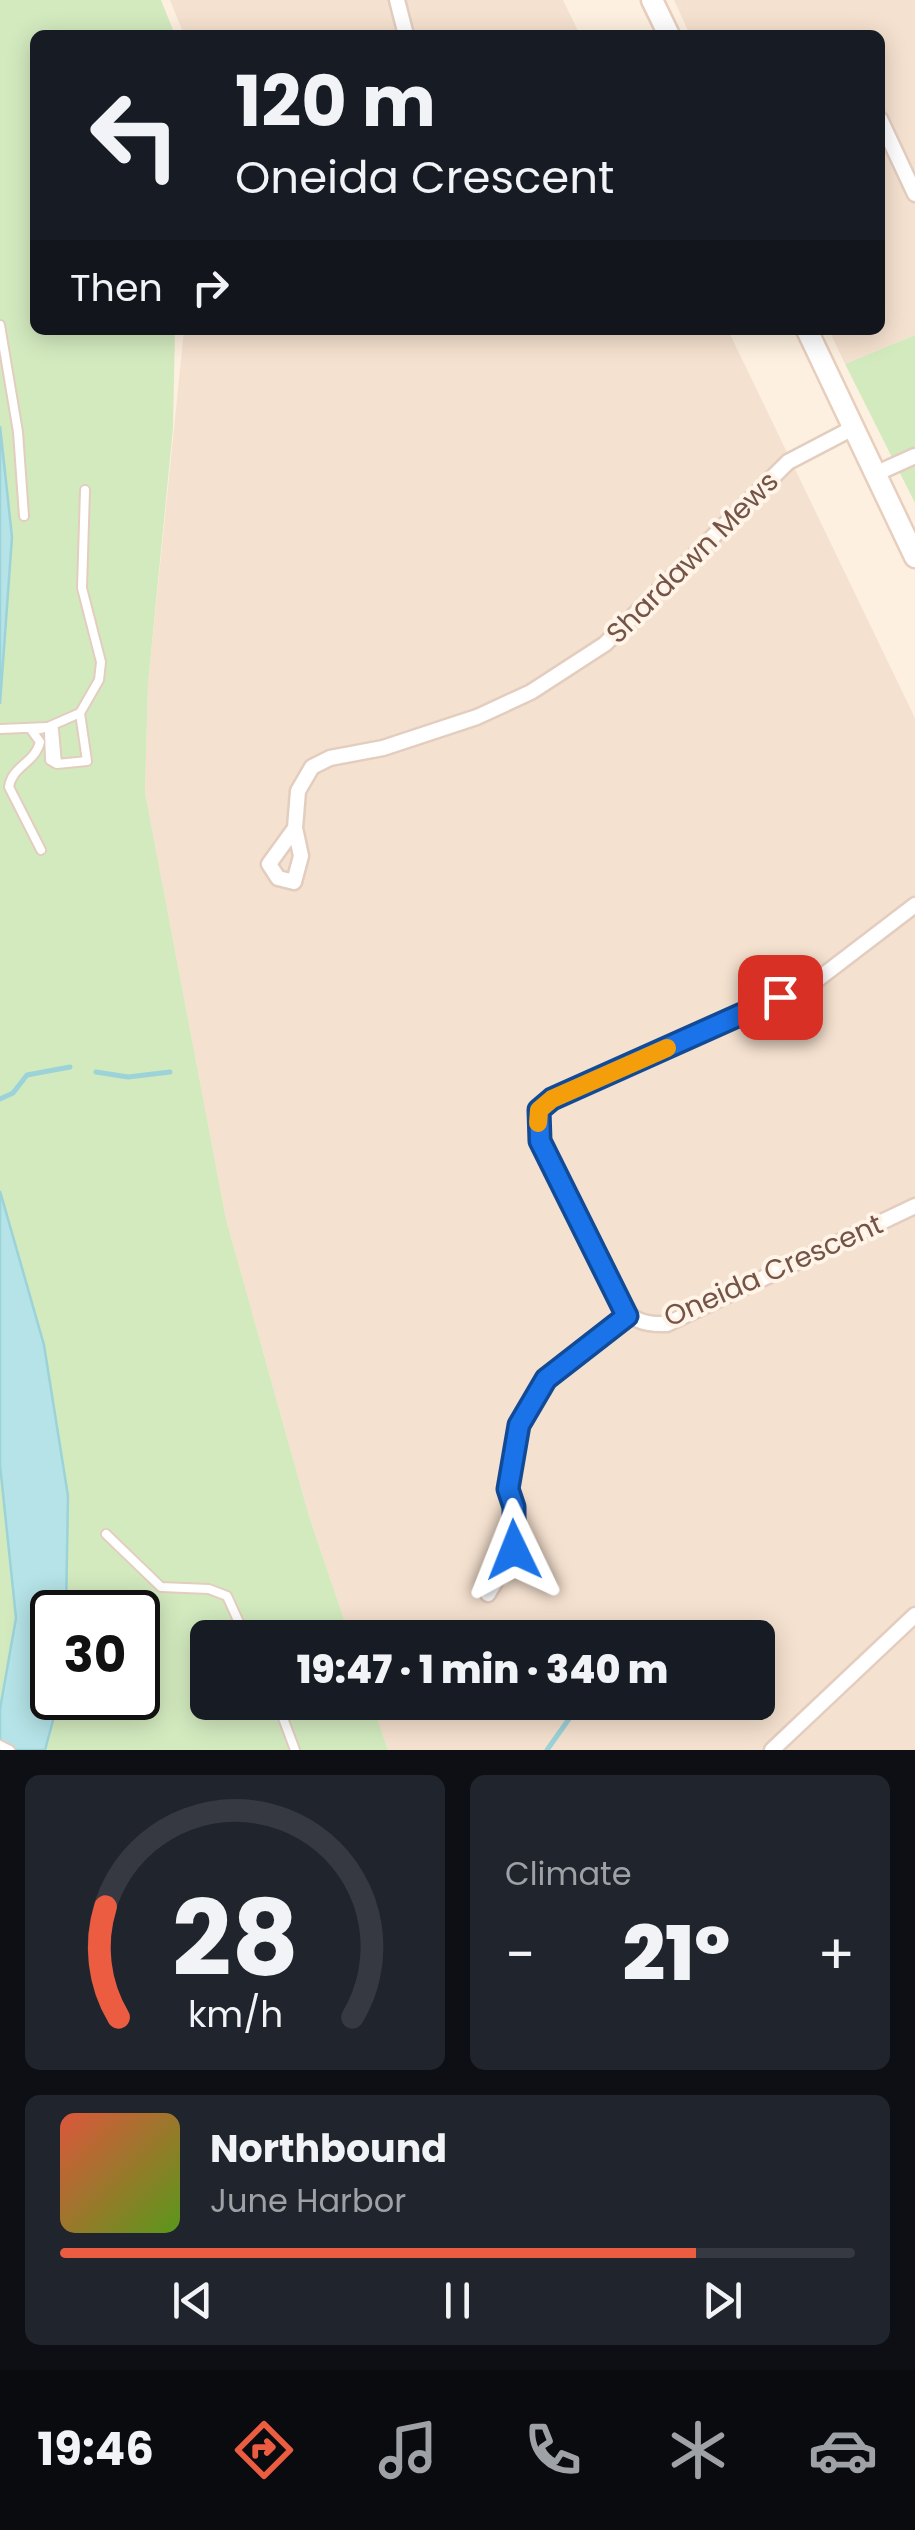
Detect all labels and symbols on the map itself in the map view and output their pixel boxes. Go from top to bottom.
street label: Shardawn Mews [598,463,787,652]
pin [738,955,823,1040]
street label: Oneida Crescent [657,1205,889,1336]
position arrow [462,1498,566,1602]
speed limit sign: 30 [30,1590,160,1720]

